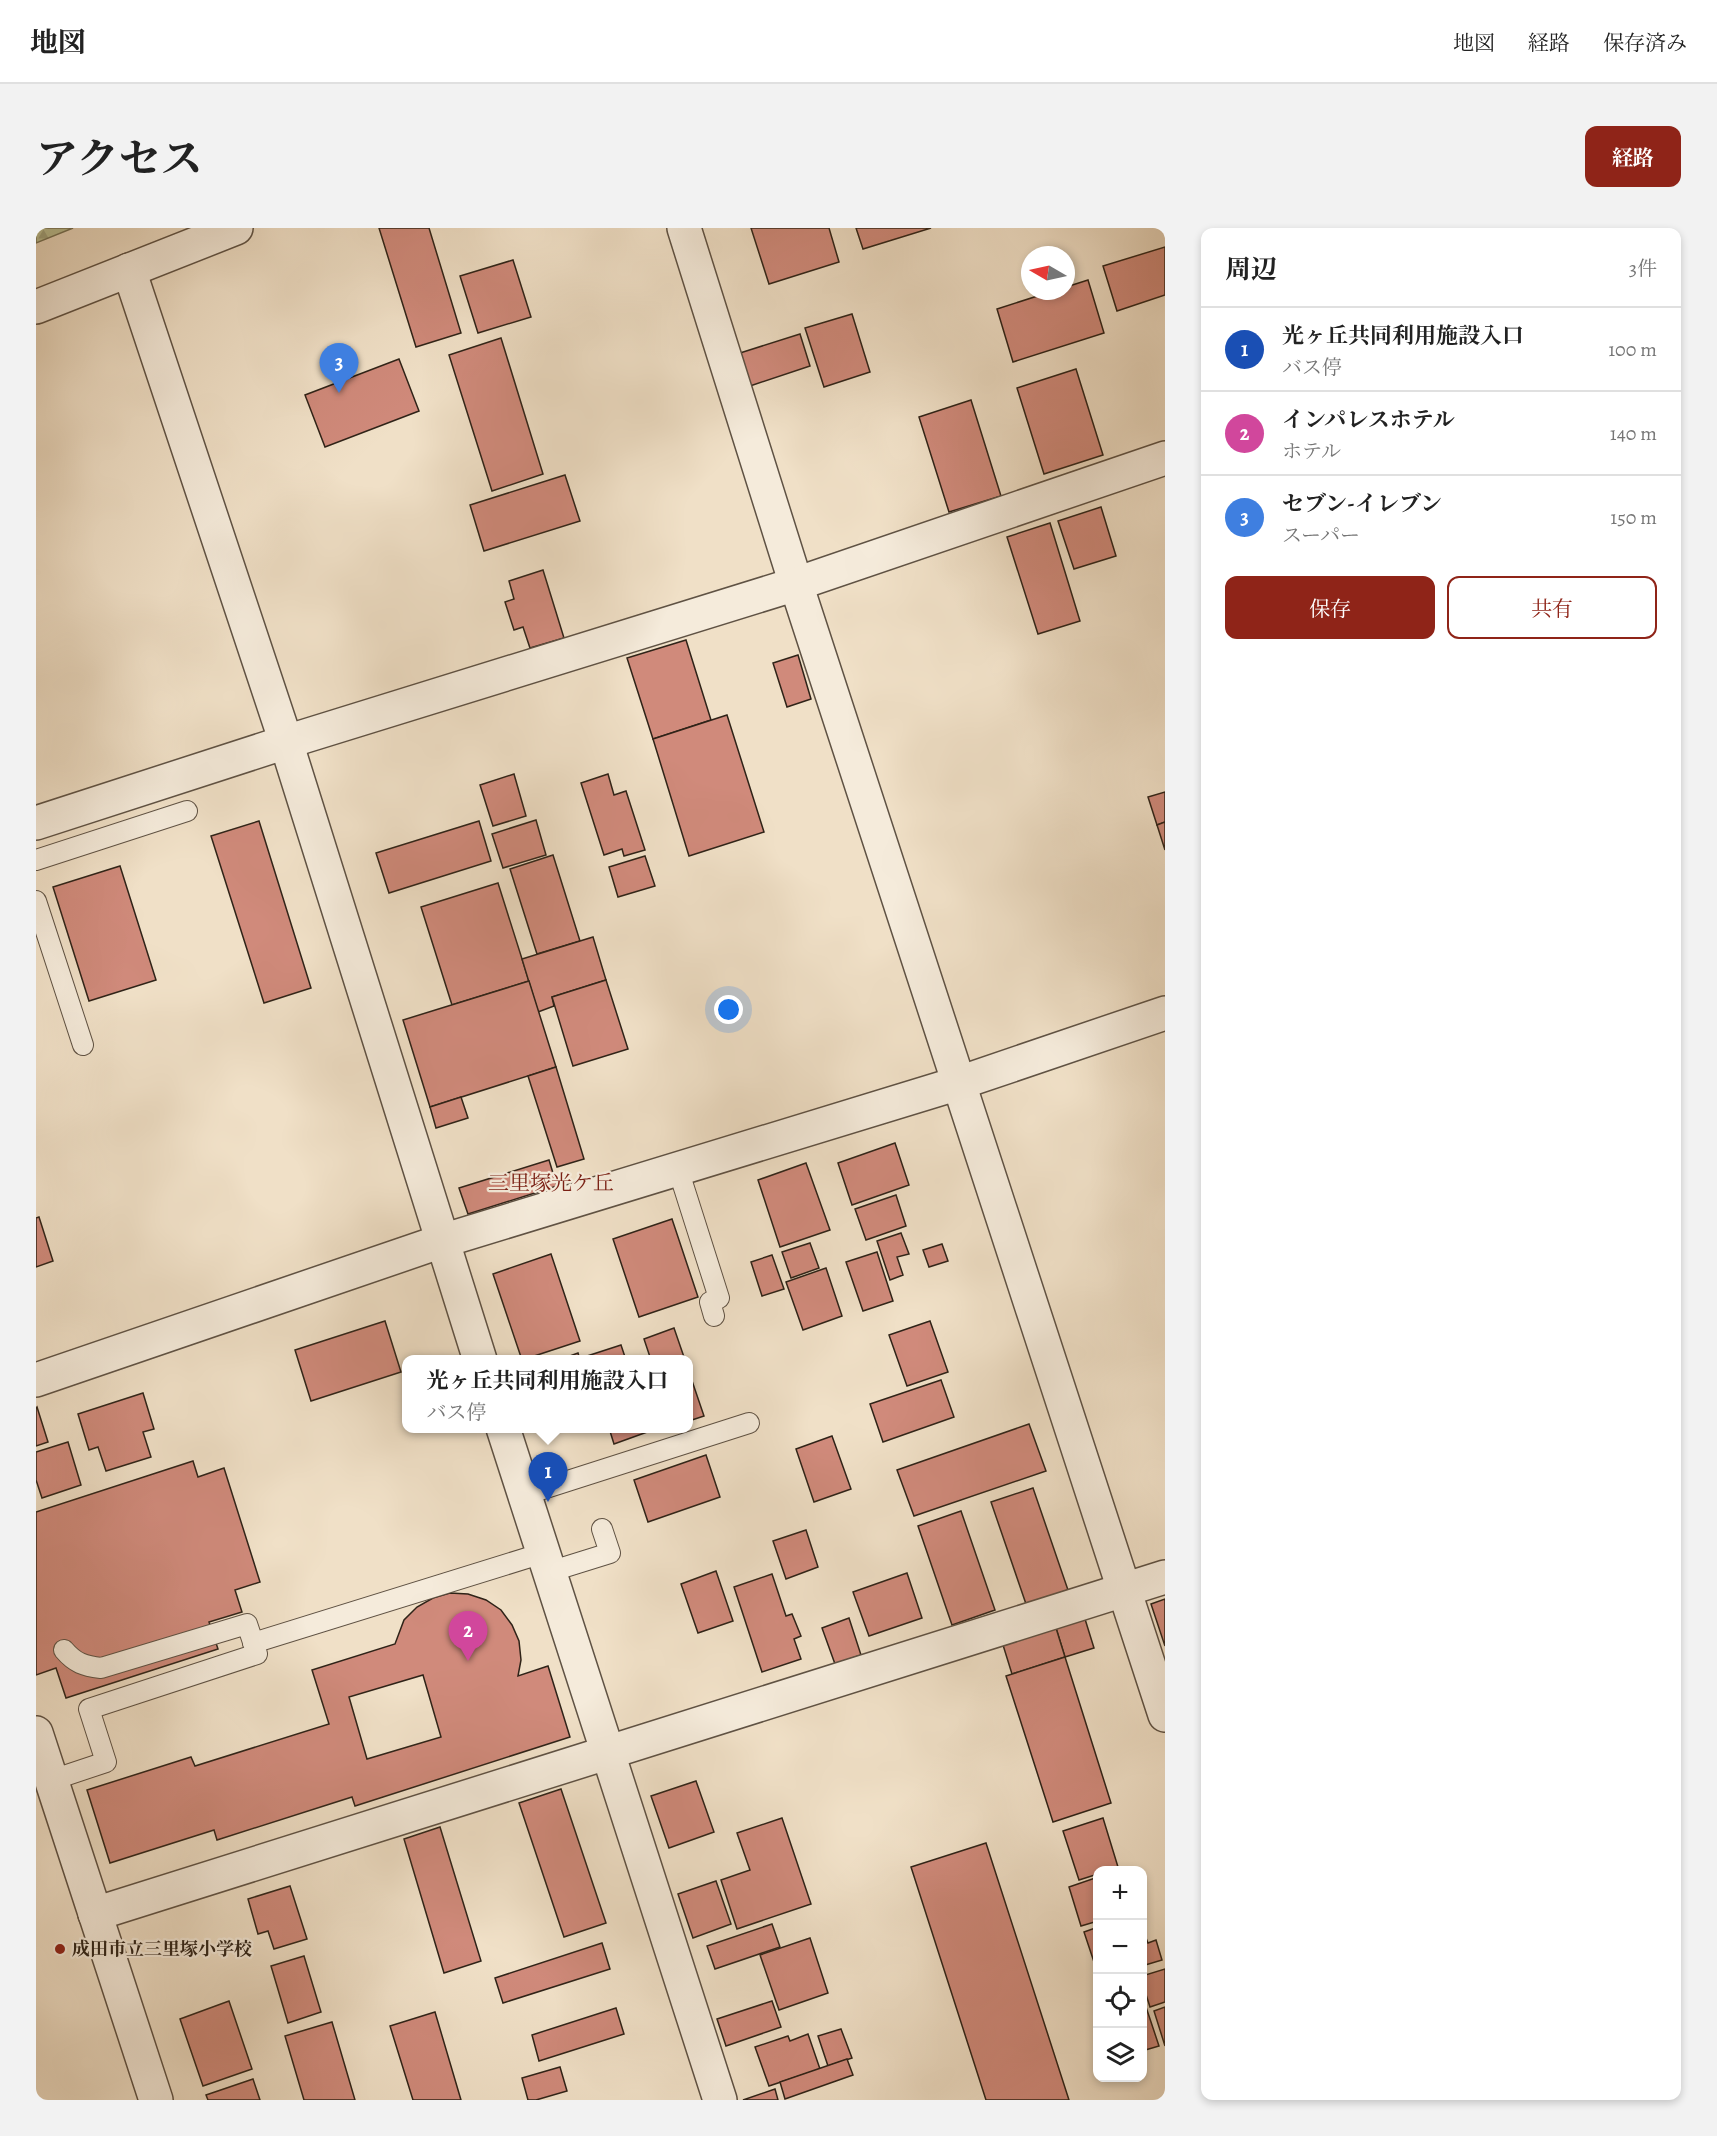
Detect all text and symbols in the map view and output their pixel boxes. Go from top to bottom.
text: 地図 [30,24,86,62]
text: 地図 [1453,29,1495,57]
text: 経路 [1528,29,1570,57]
text: 保存済み [1603,29,1687,57]
button: 経路 [1585,126,1681,187]
text: アクセス [36,130,203,187]
north arrow [1021,246,1075,300]
text: 周辺 [1225,252,1277,287]
text: 3件 [1629,255,1657,282]
text: 光ヶ丘共同利用施設入口 [1282,321,1524,351]
text: 1 [1241,336,1248,363]
text: 100 m [1608,336,1657,363]
pin: 3 [320,344,358,393]
text: バス停 [1282,354,1342,381]
text: インパレスホテル [1282,405,1455,435]
text: 2 [1240,420,1249,447]
text: 140 m [1610,420,1657,447]
text: ホテル [1282,438,1341,465]
text: セブン-イレブン [1282,489,1442,519]
text: 3 [1240,504,1249,531]
text: 150 m [1610,504,1657,531]
text: スーパー [1282,522,1360,549]
button: 保存 [1225,576,1435,639]
button: 共有 [1447,576,1657,639]
your location [714,995,743,1024]
district label: 三里塚光ケ丘 [488,1169,614,1197]
popup [402,1355,693,1433]
text: 光ヶ丘共同利用施設入口 [426,1366,669,1396]
text: バス停 [426,1399,486,1426]
pin: 1 [528,1452,568,1502]
pin: 2 [448,1612,488,1661]
map controls [1093,1866,1147,2082]
button: + [1093,1866,1147,1920]
button: − [1093,1920,1147,1974]
place label: 成田市立三里塚小学校 [72,1937,252,1961]
marker: 成田市立三里塚小学校 [53,1942,67,1956]
button: locate [1093,1974,1147,2028]
button: layers [1093,2028,1147,2082]

